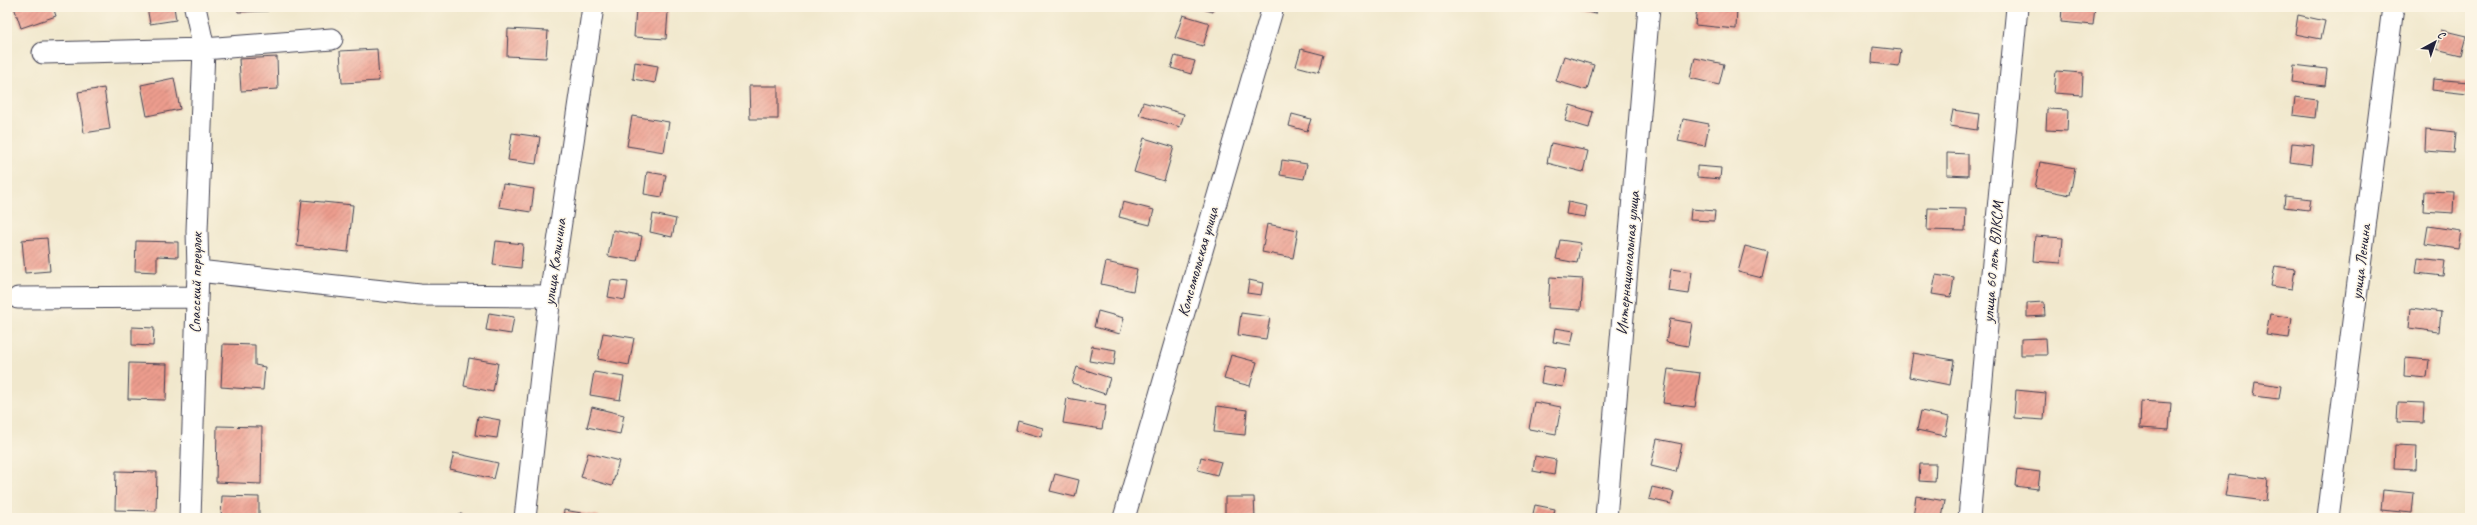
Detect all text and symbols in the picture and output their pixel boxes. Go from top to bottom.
north arrow [2415,22,2455,62]
text: С [2435,27,2449,42]
street label: Интернациональная улица [1612,189,1644,336]
street label: улица 60 лет ВЛКСМ [1978,199,2008,324]
street label: Комсомольская улица [1173,204,1224,319]
street label: улица Калинина [539,216,571,308]
street label: улица Ленина [2346,222,2376,302]
street label: Спасский переулок [185,231,207,333]

